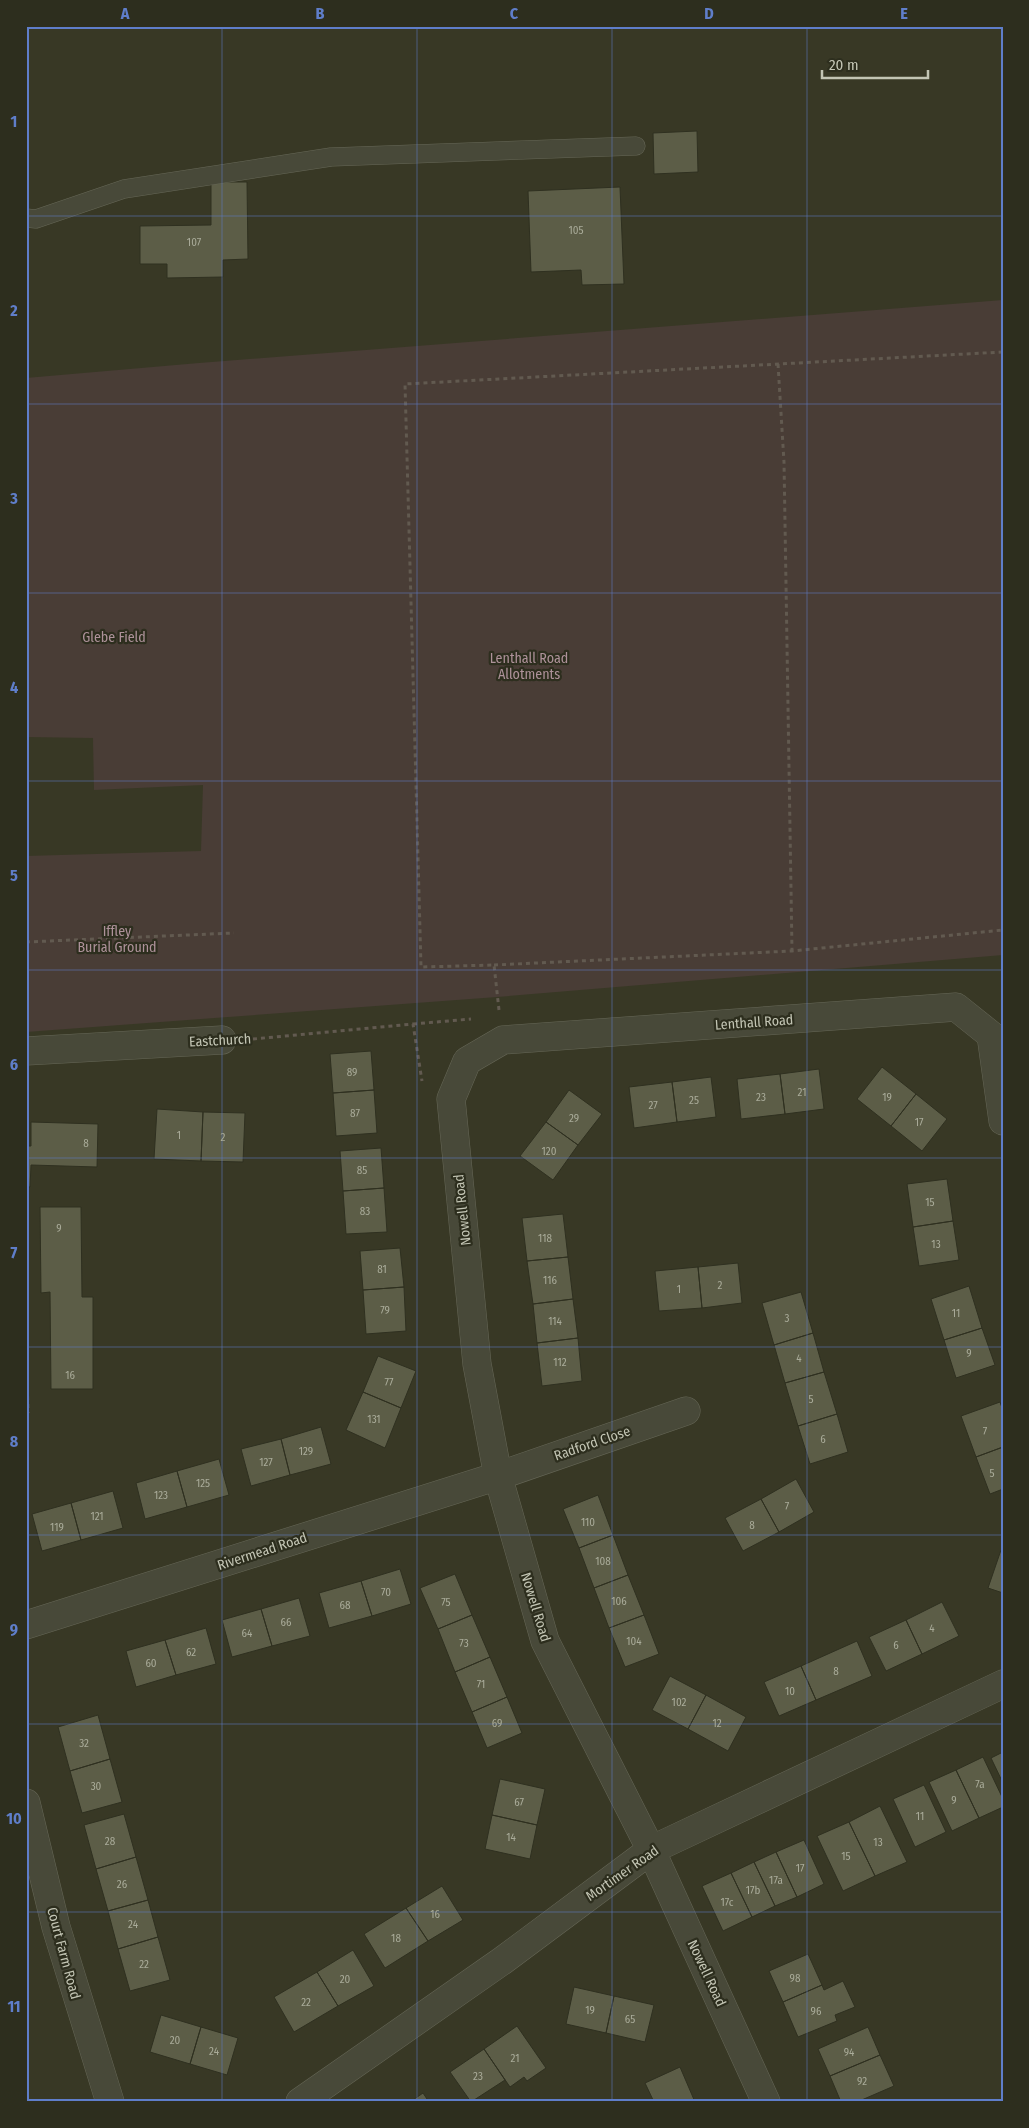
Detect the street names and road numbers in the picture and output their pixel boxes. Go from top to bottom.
street label: Lenthall Road [714,1011,794,1034]
street label: Eastchurch [189,1030,251,1051]
street label: Nowell Road [450,1173,475,1246]
street label: Radford Close [552,1422,633,1464]
street label: Rivermead Road [215,1529,309,1574]
street label: Nowell Road [517,1570,554,1644]
street label: Mortimer Road [583,1842,662,1905]
street label: Court Farm Road [43,1905,84,2001]
street label: Nowell Road [684,1937,729,2009]

